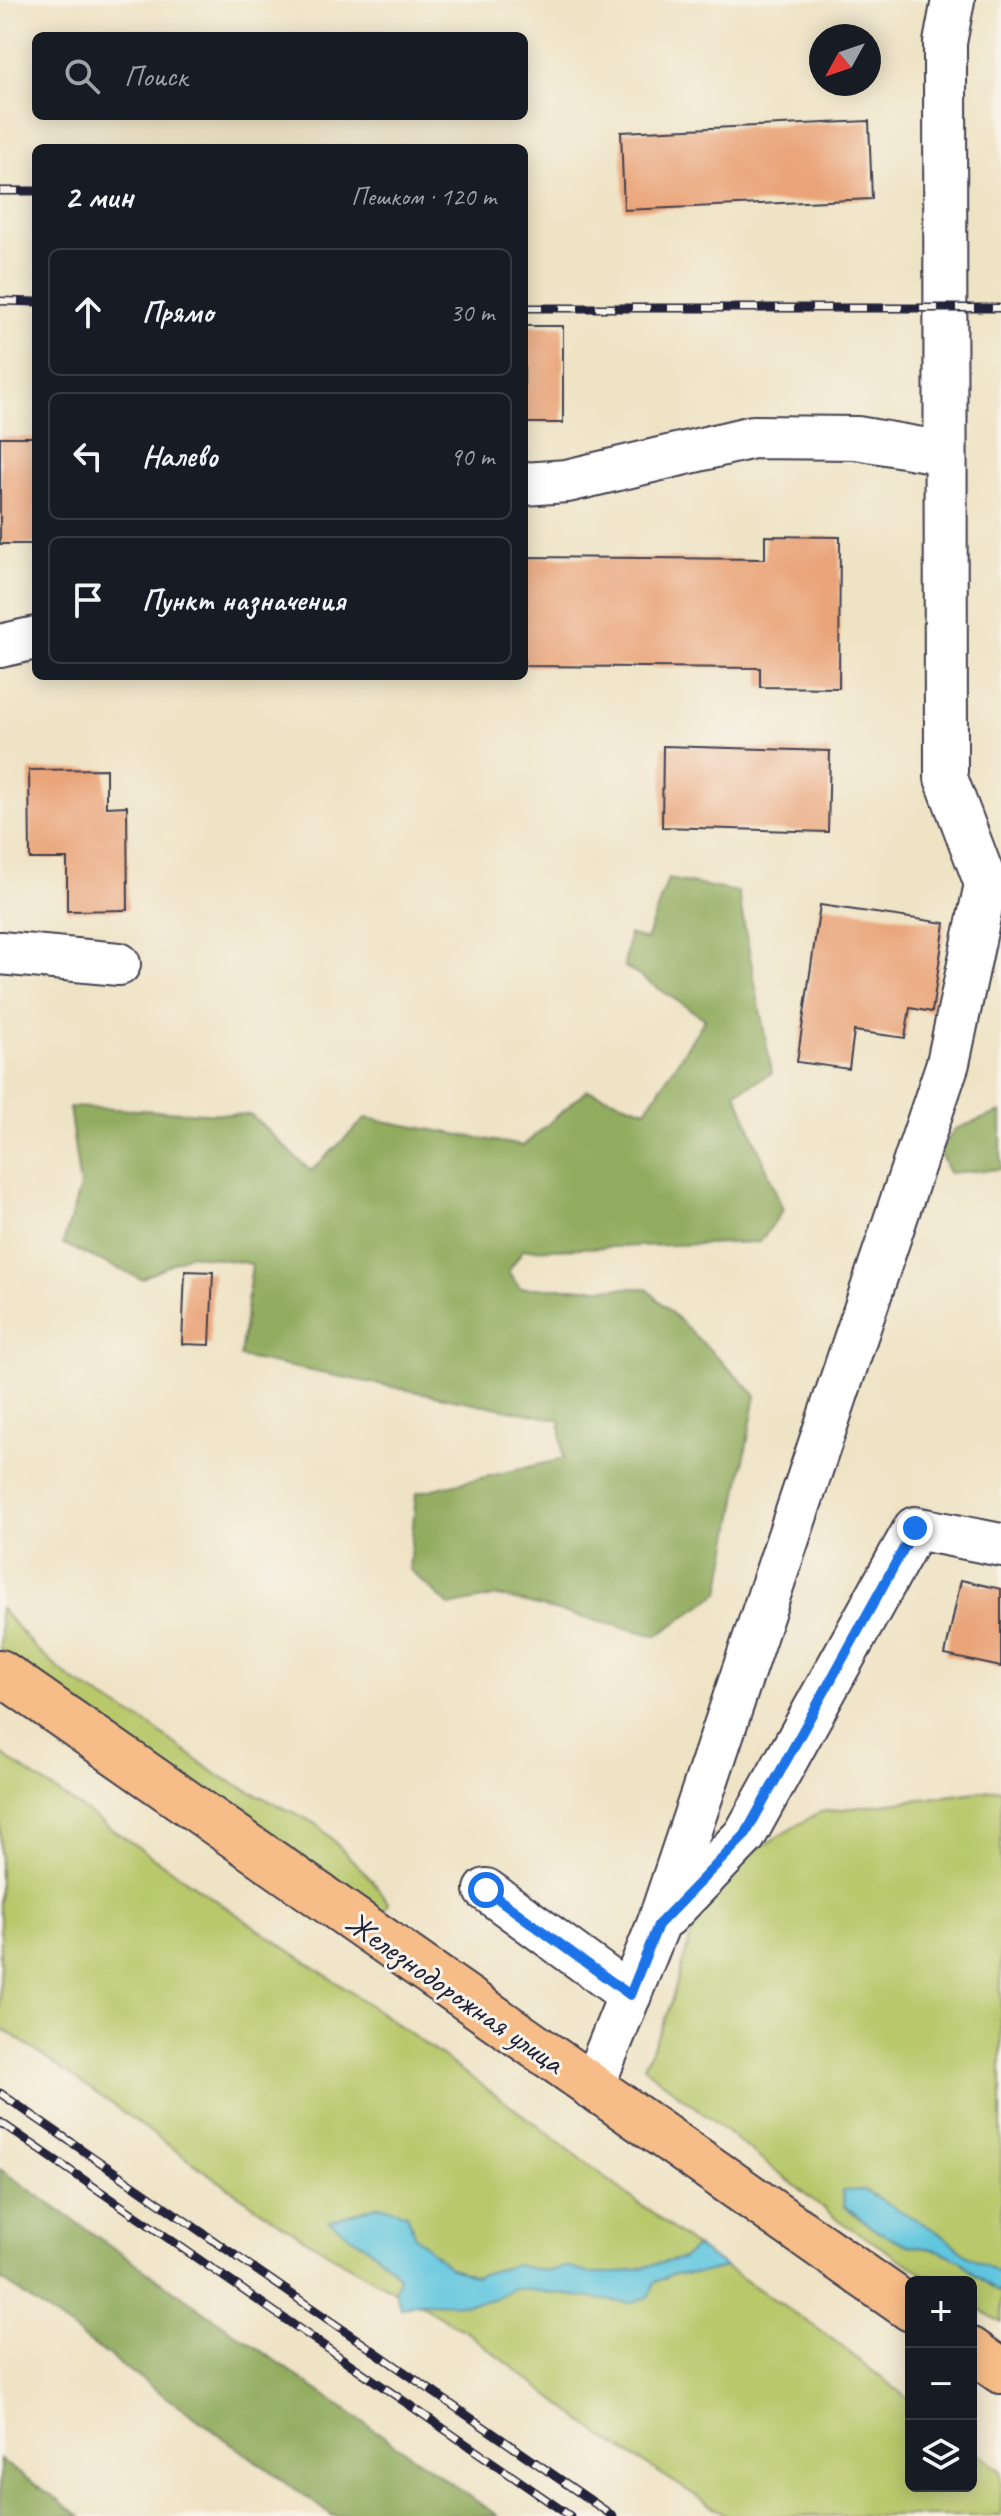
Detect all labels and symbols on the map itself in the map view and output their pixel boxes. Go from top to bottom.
north arrow [809,24,881,96]
route end [897,1510,933,1546]
route start [468,1872,504,1908]
street label: Железнодорожная улица [338,1902,574,2084]

